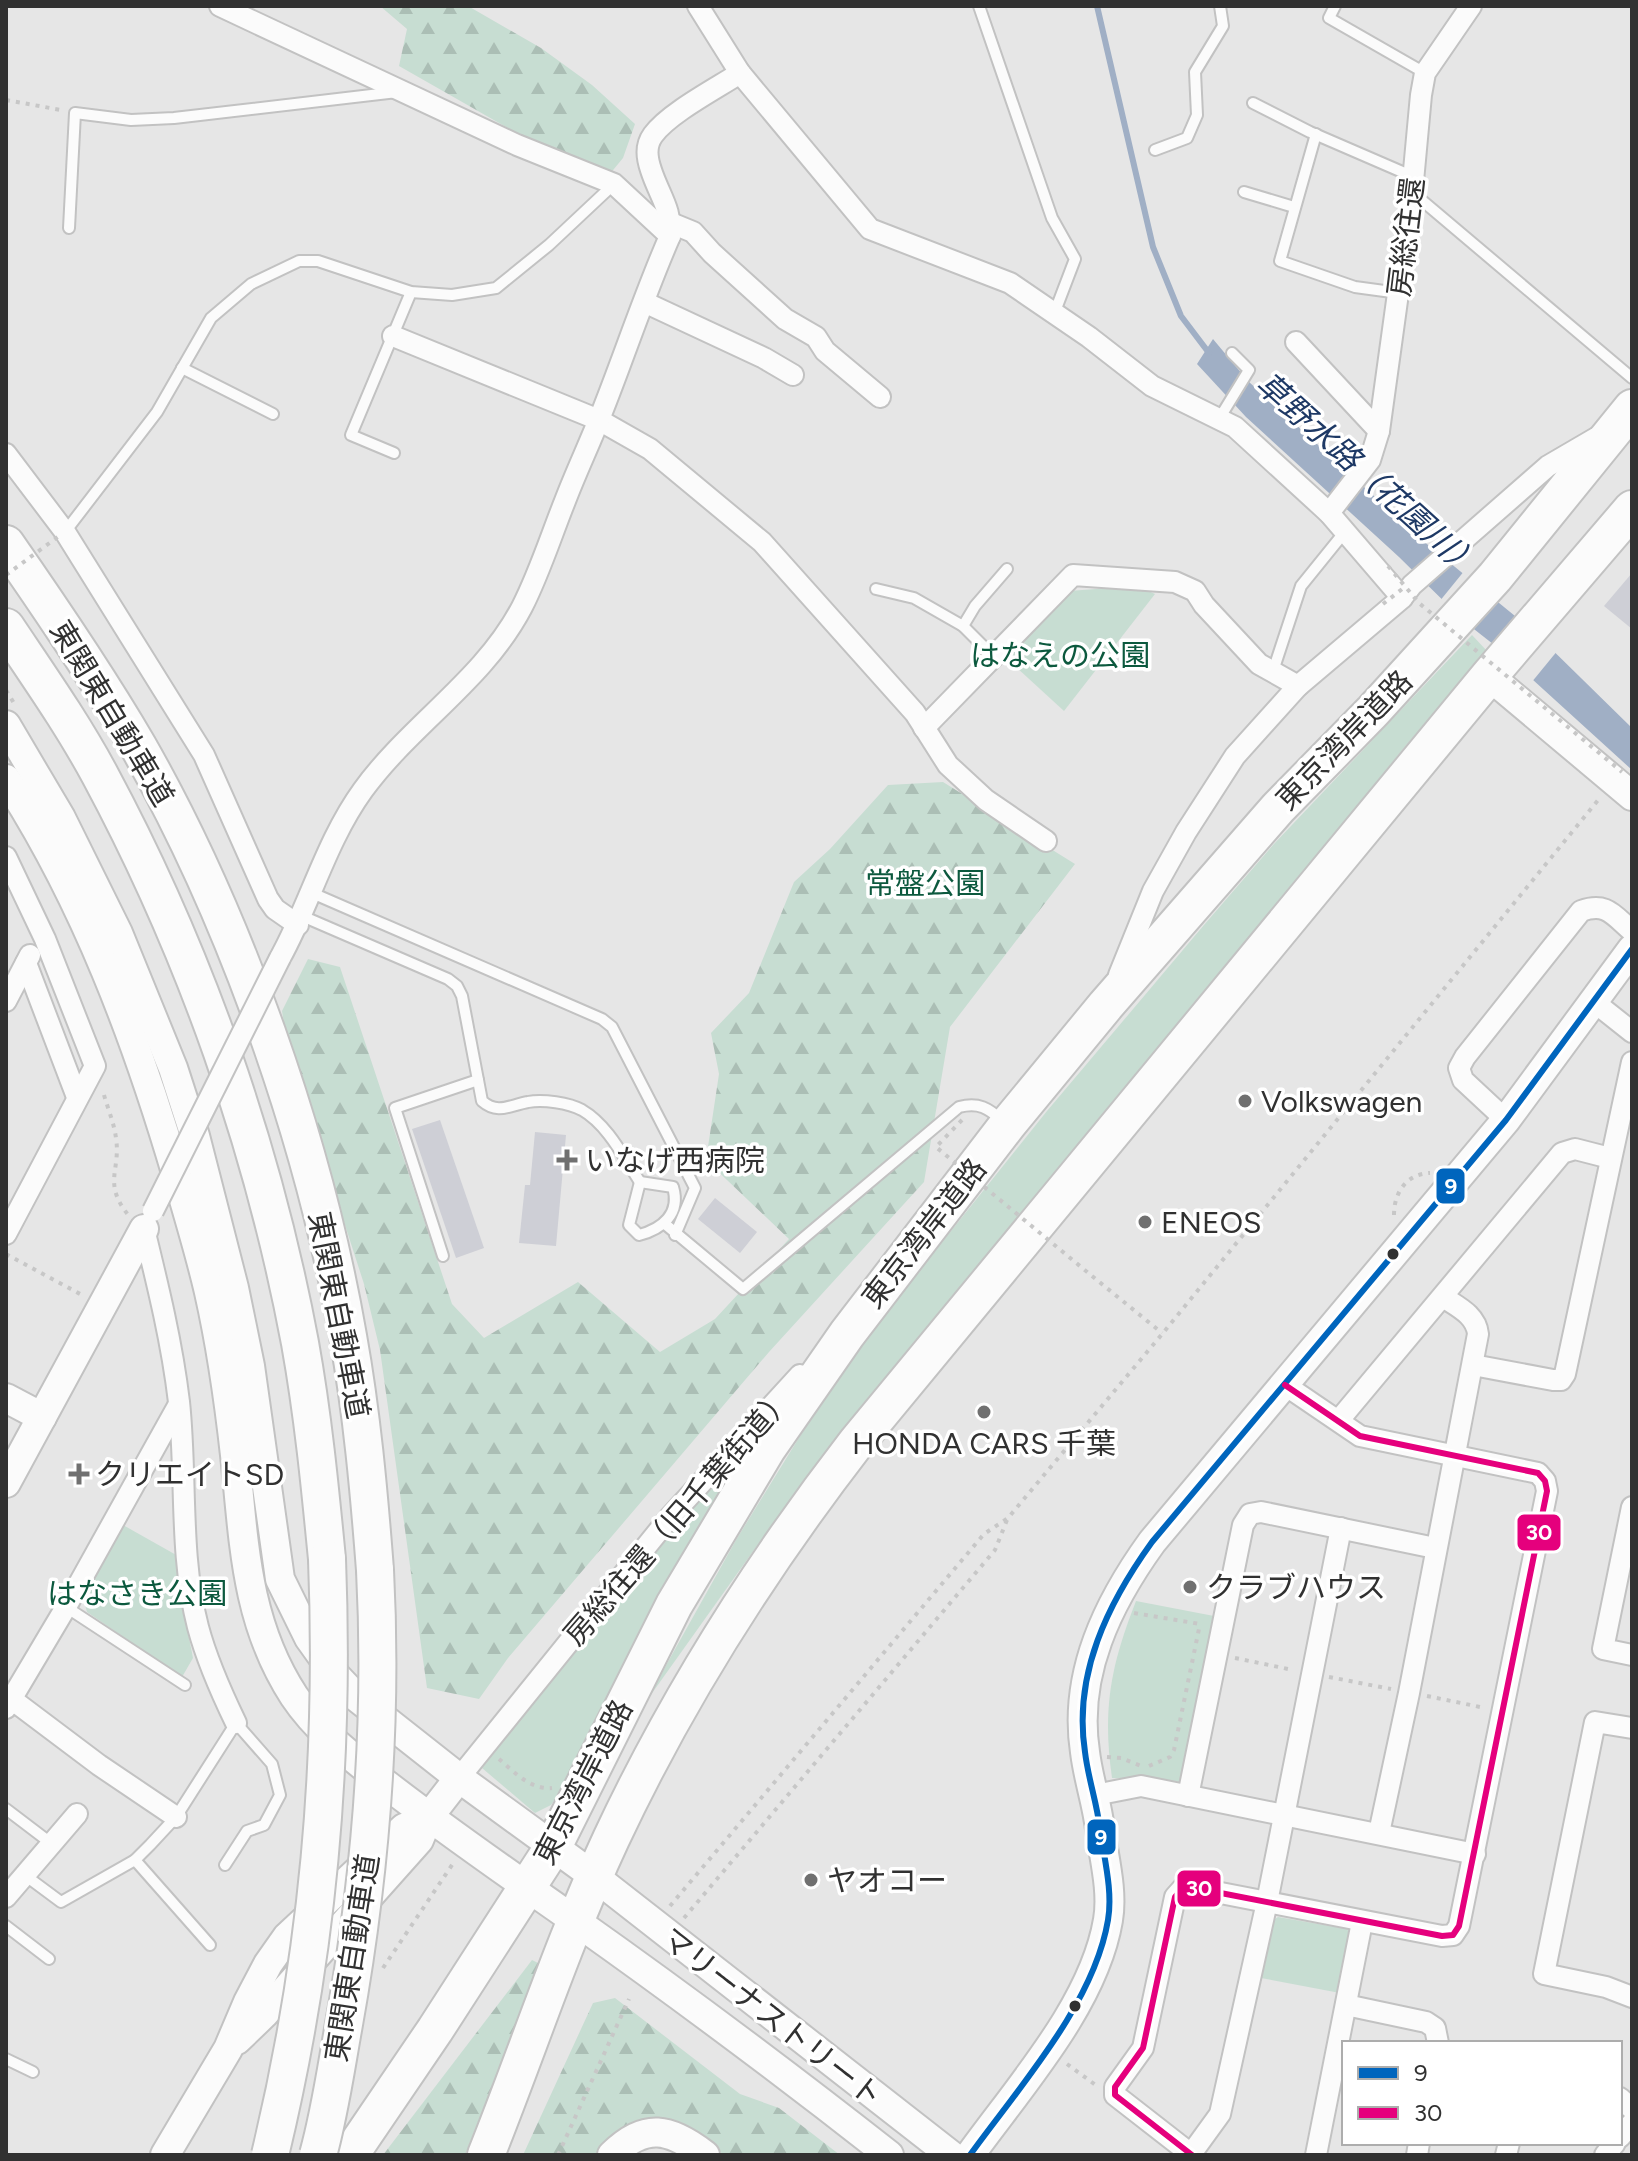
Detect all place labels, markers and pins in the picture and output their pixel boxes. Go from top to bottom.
place label: Volkswagen [1261,1083,1422,1120]
marker: Volkswagen [1236,1092,1254,1110]
place label: いなげ西病院 [585,1142,765,1179]
marker: いなげ西病院 [556,1149,578,1171]
place label: ENEOS [1161,1204,1261,1241]
marker: ENEOS [1136,1213,1154,1231]
unlabelled marker [1385,1246,1401,1262]
marker: HONDA CARS 千葉 [975,1403,993,1421]
place label: HONDA CARS 千葉 [852,1425,1116,1462]
place label: クリエイトSD [95,1456,284,1493]
marker: クリエイトSD [70,1465,88,1483]
place label: クラブハウス [1206,1569,1386,1606]
marker: クラブハウス [1181,1578,1199,1596]
place label: ヤオコー [827,1862,947,1899]
marker: ヤオコー [802,1871,820,1889]
unlabelled marker [1067,1998,1083,2014]

